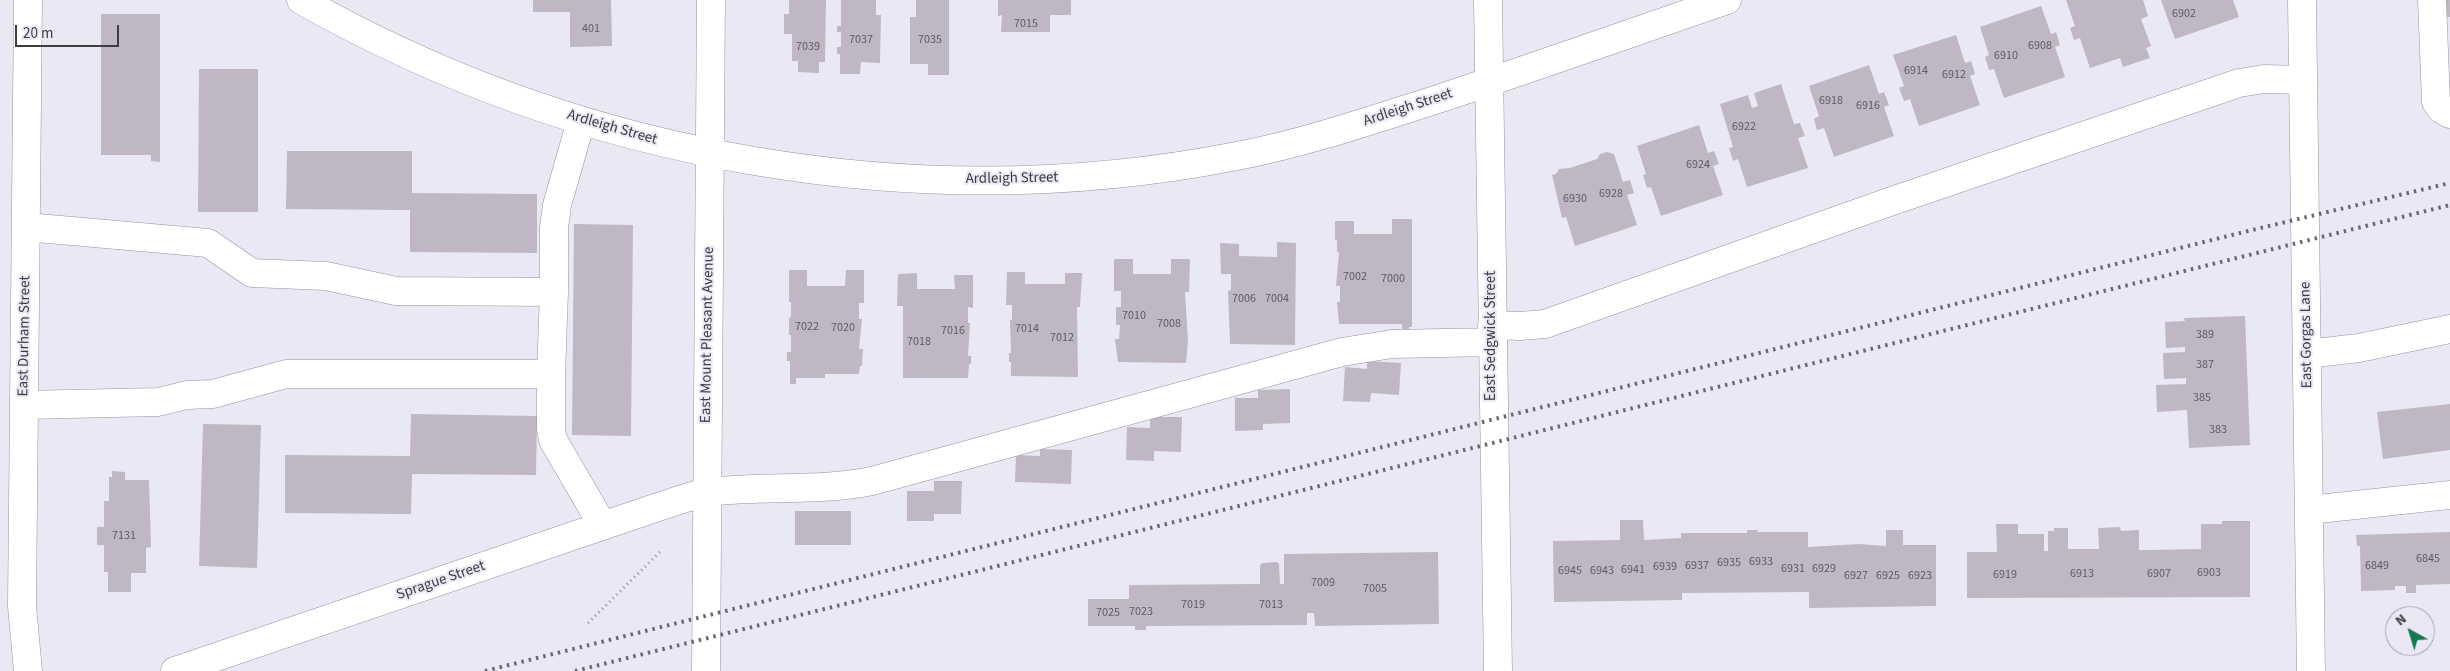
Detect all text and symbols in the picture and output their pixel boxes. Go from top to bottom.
house number: 6902 [2172,7,2196,21]
scale bar [18,15,121,47]
house number: 7015 [1014,17,1038,31]
house number: 401 [582,22,600,36]
text: 20 m [23,23,53,44]
house number: 7037 [849,33,873,47]
house number: 7035 [918,33,942,47]
house number: 6908 [2028,39,2052,53]
house number: 7039 [796,40,820,54]
house number: 6910 [1994,49,2018,63]
house number: 6914 [1904,64,1928,78]
house number: 6912 [1942,68,1966,82]
street label: Ardleigh Street [1361,85,1455,131]
house number: 6918 [1819,94,1843,108]
house number: 6916 [1856,99,1880,113]
street label: Ardleigh Street [565,107,659,149]
house number: 6922 [1732,120,1756,134]
house number: 6924 [1686,158,1710,172]
street label: Ardleigh Street [965,169,1059,189]
house number: 6928 [1599,187,1623,201]
house number: 6930 [1563,192,1587,206]
street label: East Mount Pleasant Avenue [697,247,719,423]
house number: 7002 [1343,270,1367,284]
street label: East Sedgwick Street [1483,271,1501,401]
house number: 7000 [1381,272,1405,286]
street label: East Durham Street [15,275,35,397]
street label: East Gorgas Lane [2297,282,2317,388]
house number: 7006 [1232,292,1256,306]
house number: 7004 [1265,292,1289,306]
house number: 7010 [1122,309,1146,323]
house number: 7008 [1157,317,1181,331]
house number: 7022 [795,320,819,334]
house number: 7020 [831,321,855,335]
house number: 7014 [1015,322,1039,336]
house number: 7016 [941,324,965,338]
house number: 389 [2196,328,2214,342]
house number: 7012 [1050,331,1074,345]
house number: 7018 [907,335,931,349]
house number: 387 [2196,358,2214,372]
house number: 385 [2193,391,2211,405]
house number: 383 [2209,423,2227,437]
house number: 7131 [112,529,136,543]
house number: 6845 [2416,552,2440,566]
house number: 6933 [1749,555,1773,569]
house number: 6935 [1717,556,1741,570]
street label: Sprague Street [394,557,488,605]
house number: 6937 [1685,559,1709,573]
house number: 6849 [2365,559,2389,573]
house number: 6939 [1653,560,1677,574]
house number: 6931 [1781,562,1805,576]
house number: 6929 [1812,562,1836,576]
house number: 6941 [1621,563,1645,577]
house number: 6945 [1558,564,1582,578]
house number: 6943 [1590,564,1614,578]
house number: 6903 [2197,566,2221,580]
house number: 6913 [2070,567,2094,581]
house number: 6907 [2147,567,2171,581]
house number: 6919 [1993,568,2017,582]
house number: 6927 [1844,569,1868,583]
house number: 6925 [1876,569,1900,583]
house number: 6923 [1908,569,1932,583]
house number: 7009 [1311,576,1335,590]
house number: 7005 [1363,582,1387,596]
house number: 7019 [1181,598,1205,612]
house number: 7013 [1259,598,1283,612]
house number: 7023 [1129,605,1153,619]
house number: 7025 [1096,606,1120,620]
north arrow [2385,606,2435,656]
text: N [2391,609,2411,631]

